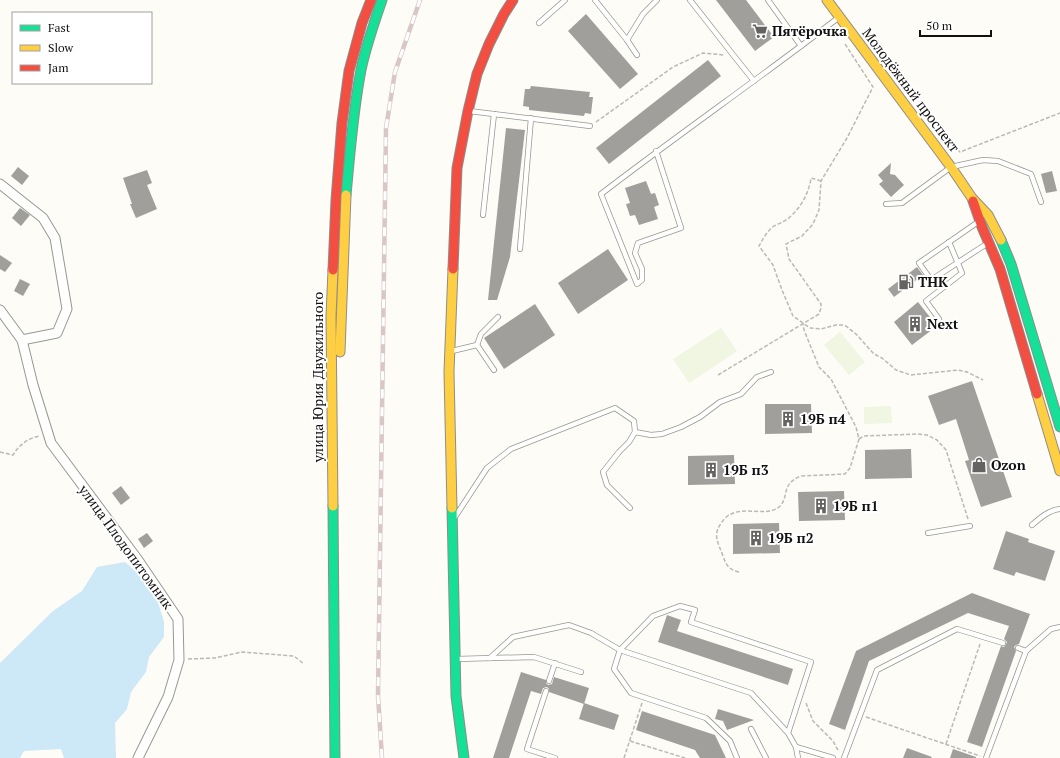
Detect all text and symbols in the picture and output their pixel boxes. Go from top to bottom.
legend [12,12,152,84]
scale bar [920,12,991,38]
text: 50 m [926,18,953,33]
text: Fast [48,20,71,35]
place label: Пятёрочка [772,21,847,40]
supermarket icon: Пятёрочка [751,22,769,40]
street label: Молодёжный проспект [858,24,965,156]
text: Slow [48,40,74,55]
text: Jam [48,60,69,75]
place label: ТНК [918,272,948,291]
fuel station icon: ТНК [897,273,915,291]
street label: улица Юрия Двужильного [308,292,327,463]
place label: Next [927,314,959,333]
building icon: Next [906,315,924,333]
place label: 19Б п4 [800,409,846,428]
building icon: 19Б п4 [779,410,797,428]
place label: Ozon [991,455,1026,474]
shop icon: Ozon [970,456,988,474]
place label: 19Б п3 [723,460,769,479]
building icon: 19Б п3 [702,461,720,479]
street label: улица Плодопитомник [74,480,178,613]
place label: 19Б п1 [833,496,879,515]
building icon: 19Б п1 [812,497,830,515]
place label: 19Б п2 [768,528,814,547]
building icon: 19Б п2 [747,529,765,547]

